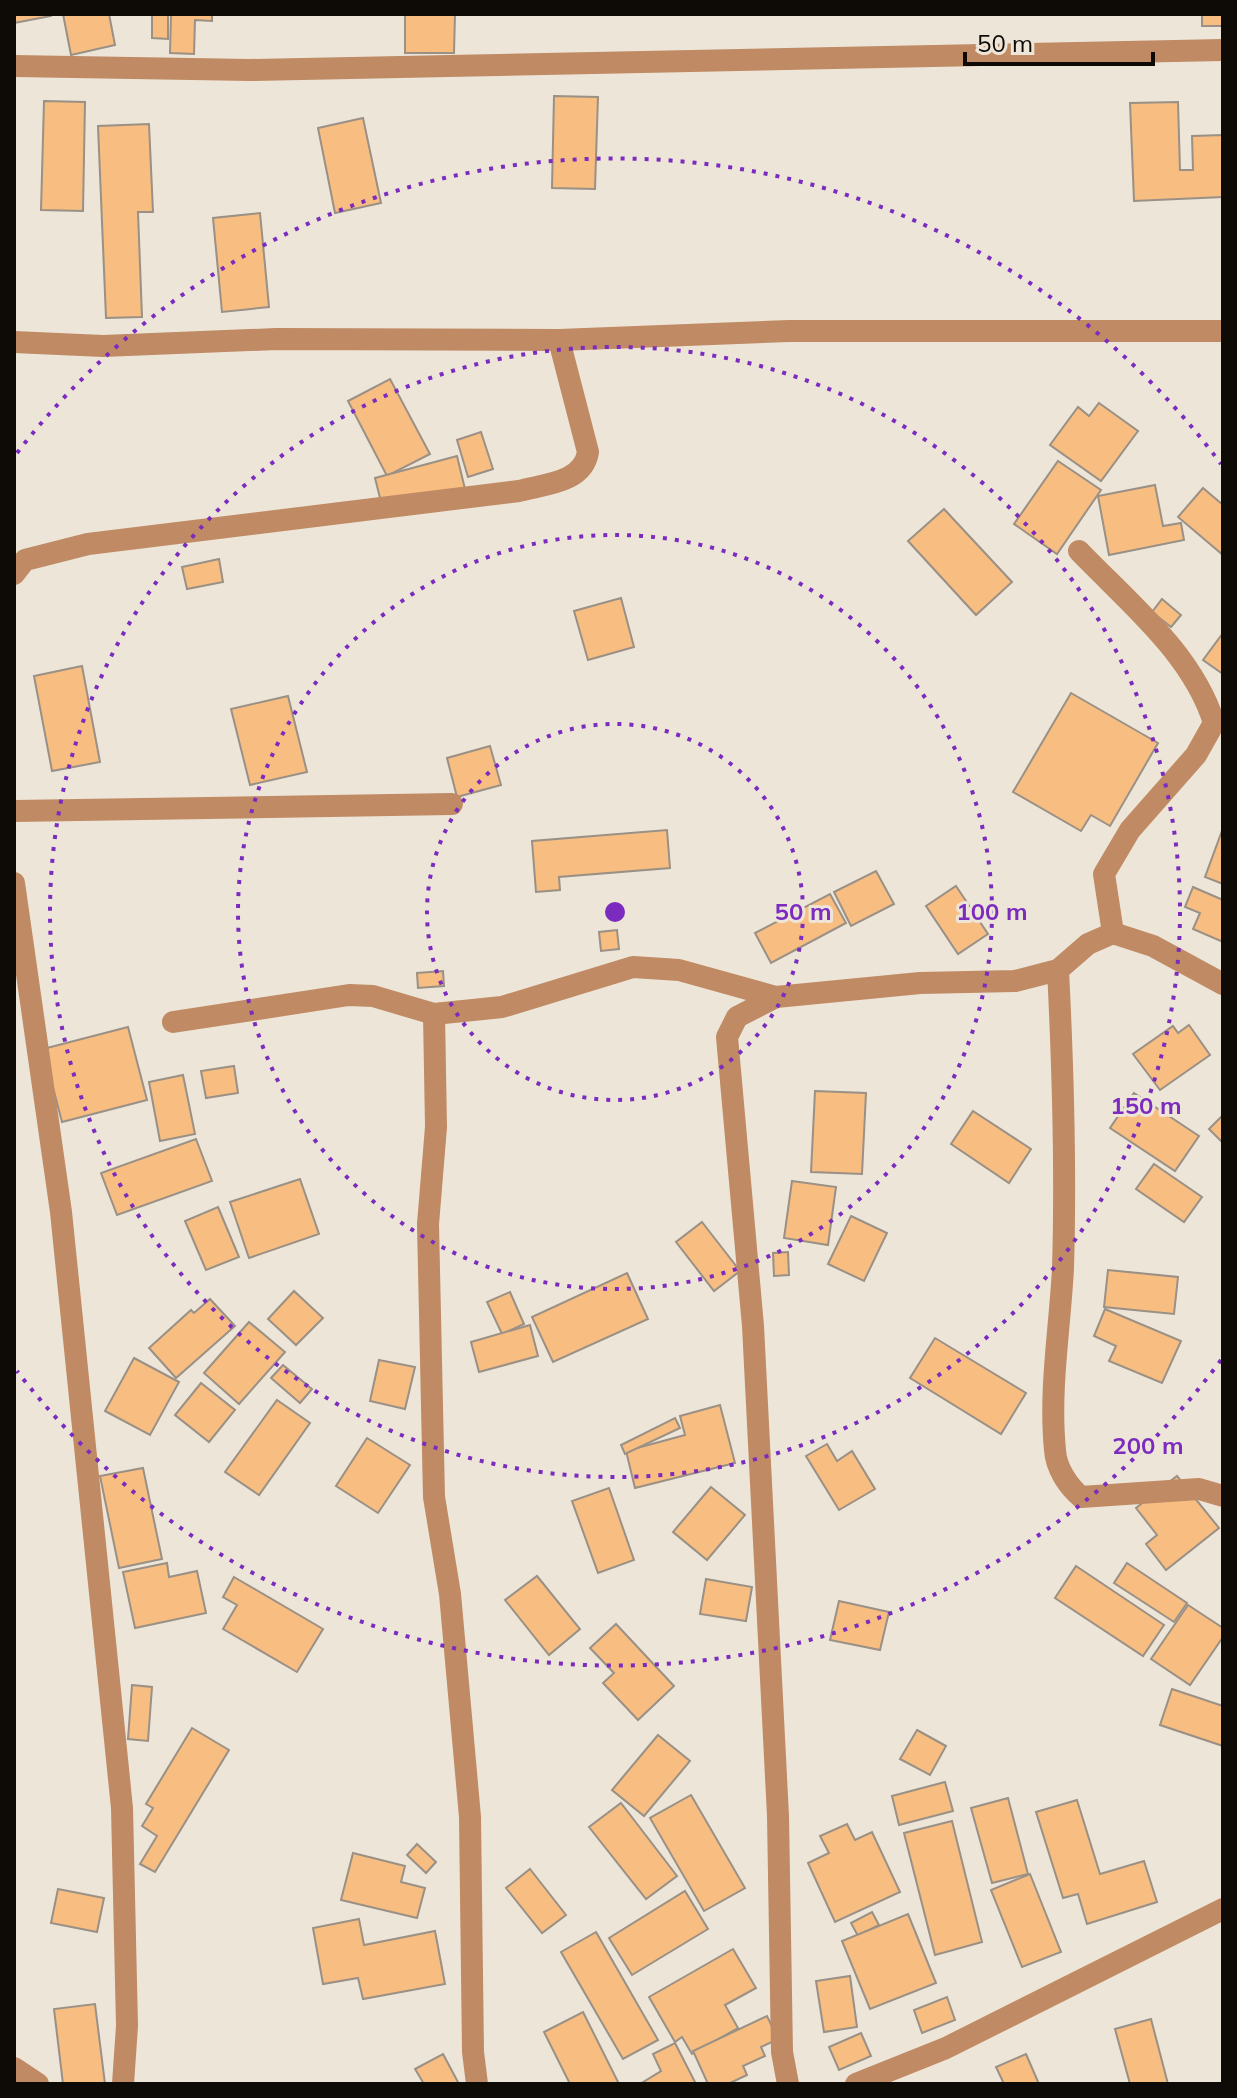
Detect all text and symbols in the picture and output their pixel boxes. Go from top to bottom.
scale bar [965,16,1153,66]
text: 50 m [977,28,1033,58]
text: 50 m [775,896,831,926]
text: 100 m [956,896,1028,926]
centre of rings [601,898,629,926]
text: 150 m [1110,1090,1182,1120]
text: 200 m [1112,1430,1184,1460]

